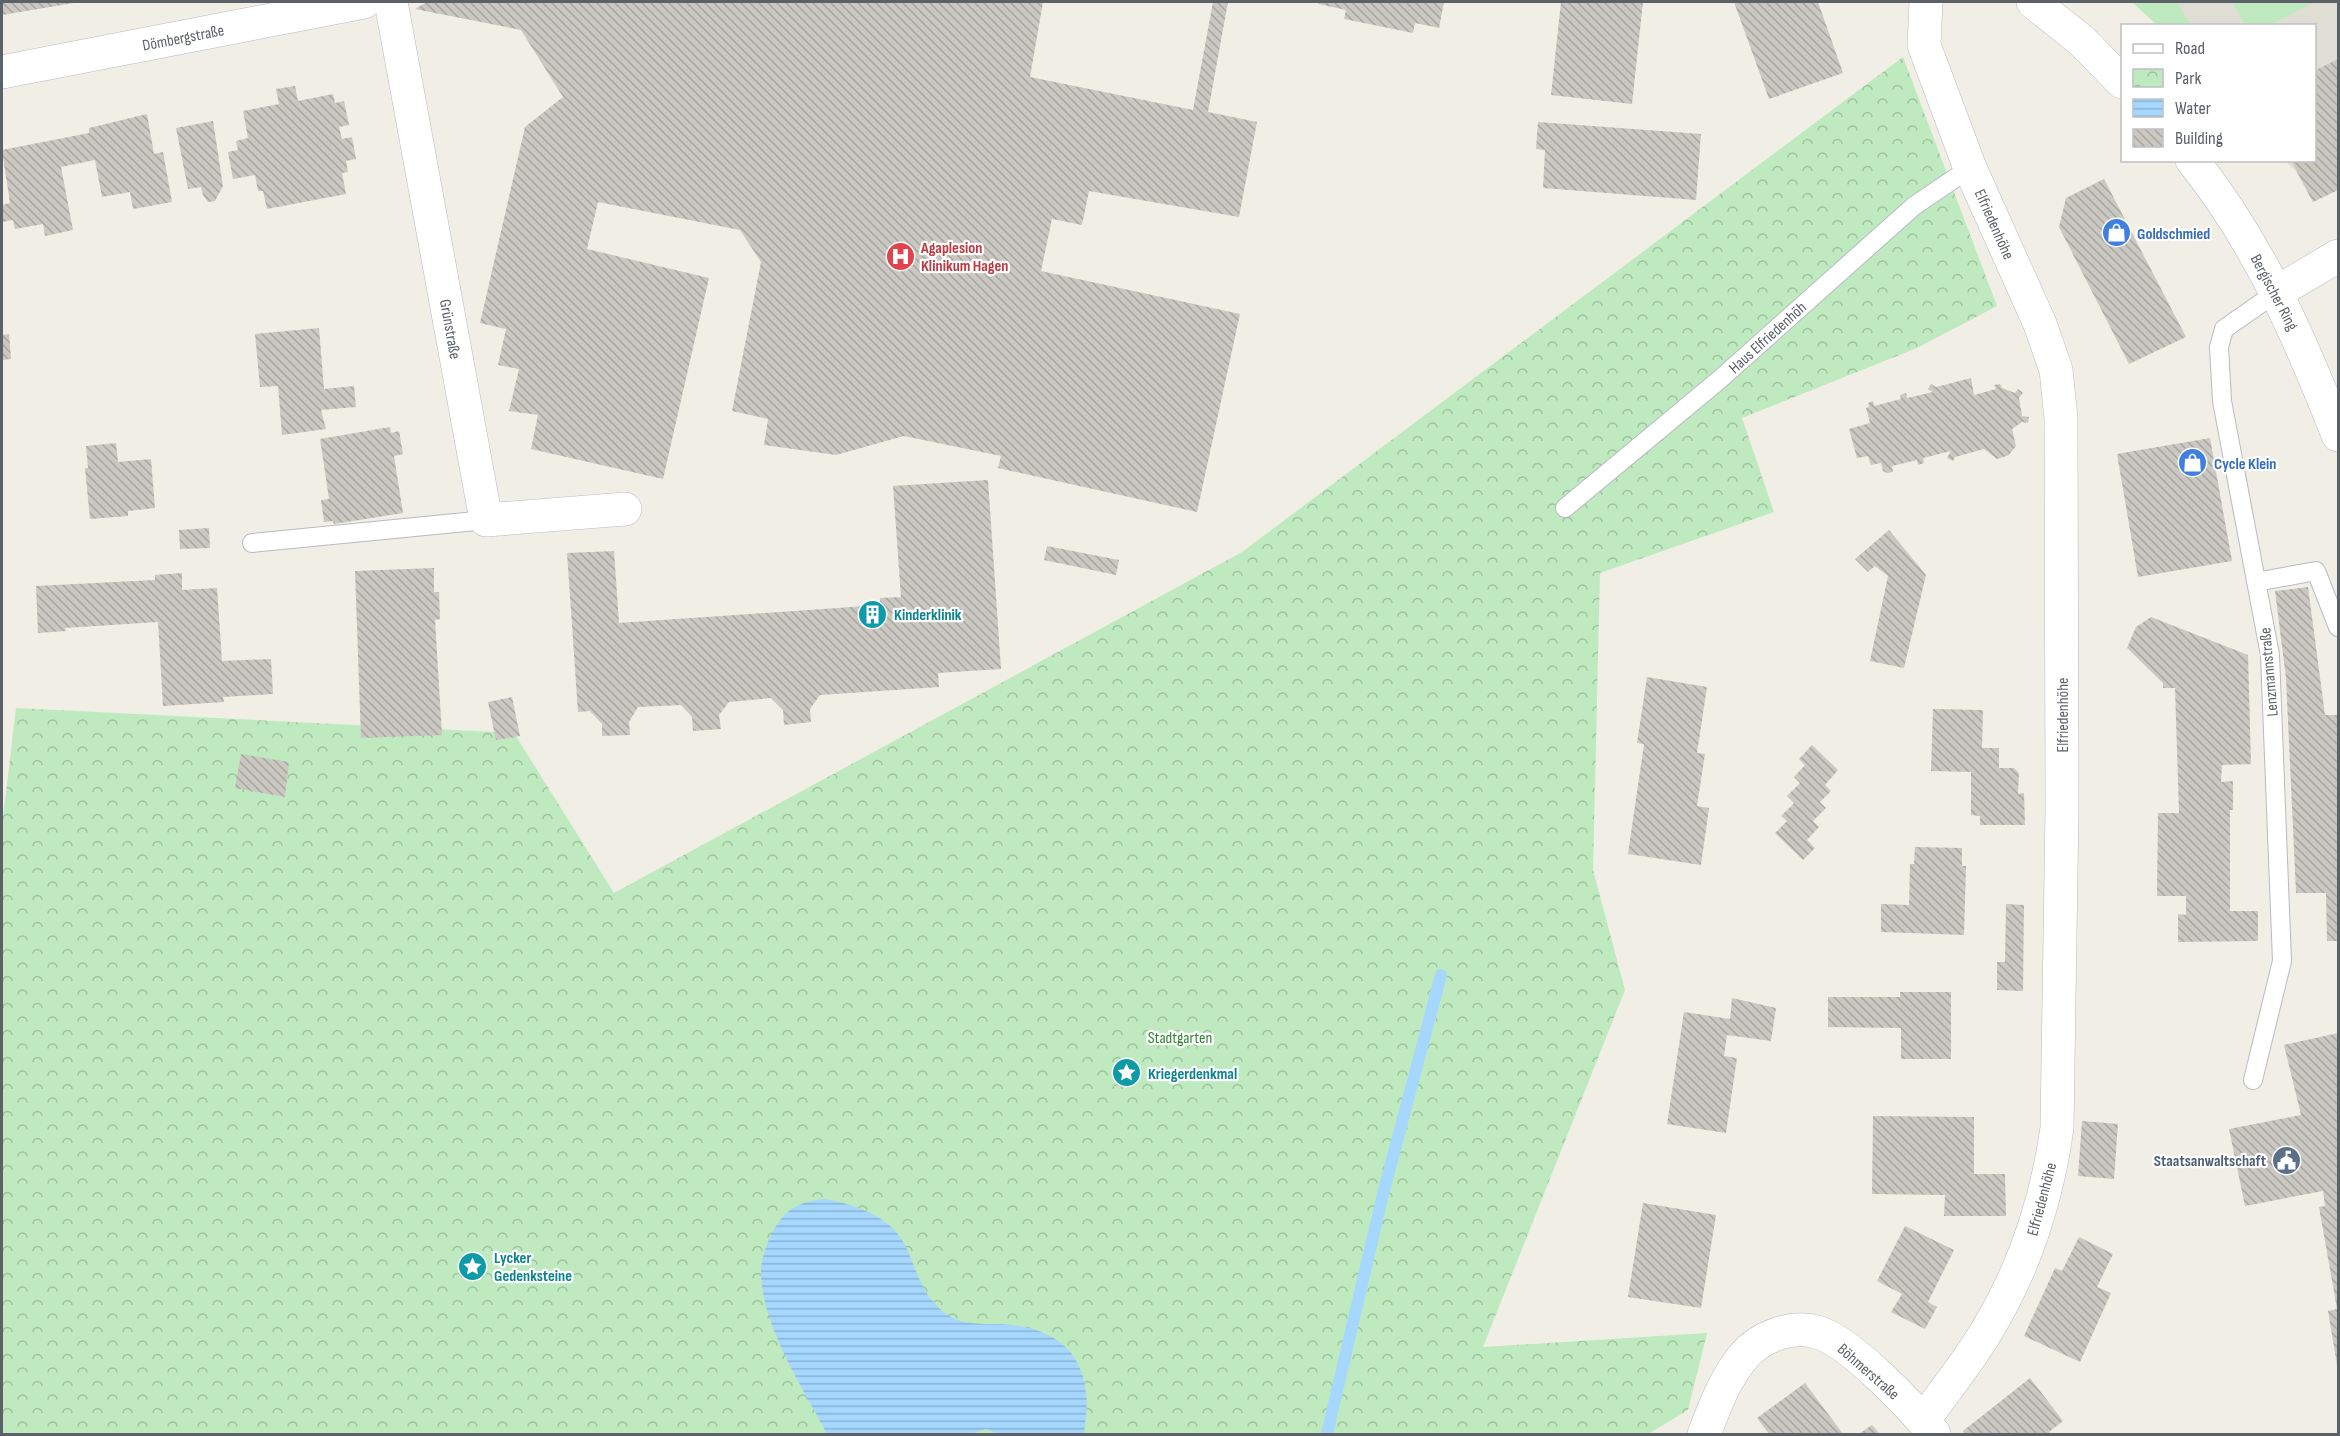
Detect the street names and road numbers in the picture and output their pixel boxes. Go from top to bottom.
street label: Dömbergstraße [141,21,226,56]
street label: Elfriedenhöhe [1970,187,2018,263]
street label: Bergischer Ring [2246,251,2302,334]
street label: Grünstraße [435,298,464,361]
street label: Haus Elfriedenhöh [1725,298,1811,378]
street label: Lenzmannstraße [2256,627,2283,717]
street label: Elfriedenhöhe [2054,678,2073,752]
street label: Elfriedenhöhe [2024,1161,2061,1238]
street label: Böhmerstraße [1833,1340,1903,1404]

